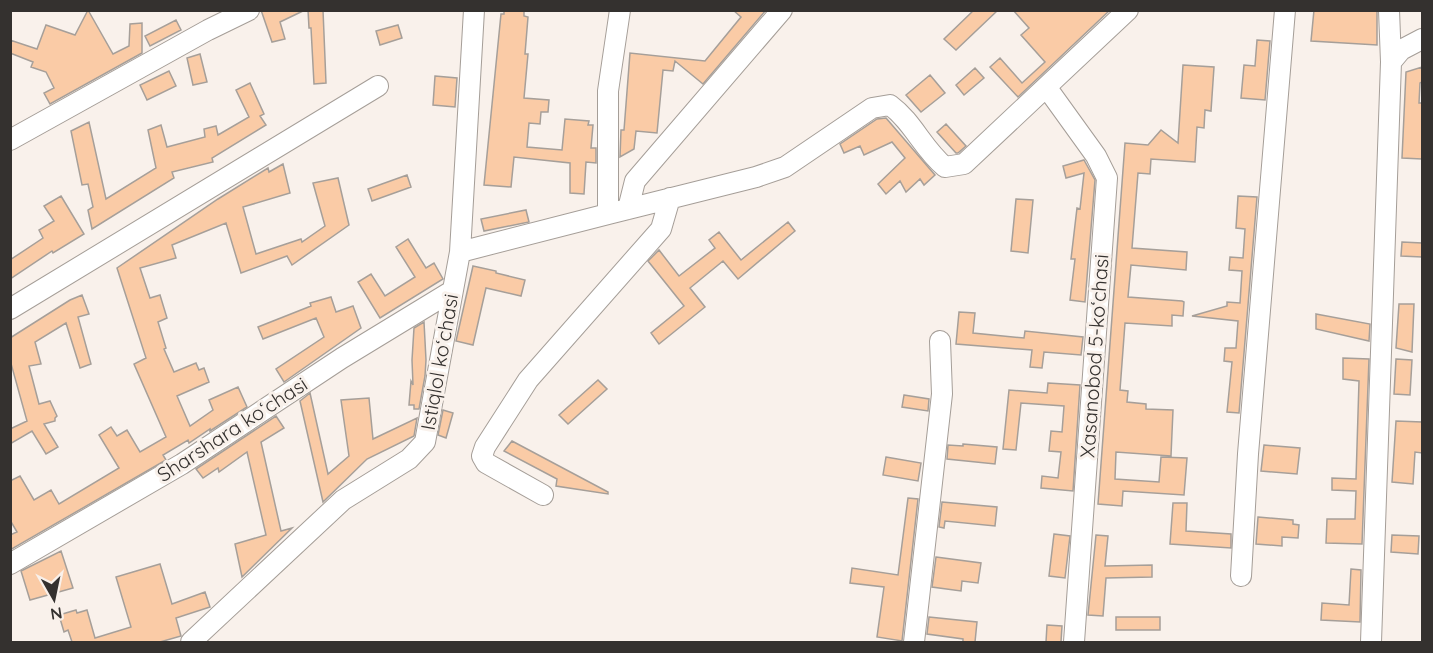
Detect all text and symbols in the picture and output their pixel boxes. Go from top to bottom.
street label: Xasanobod 5-koʻchasi [1074,253,1114,459]
street label: Istiqlol koʻchasi [415,292,463,432]
street label: Sharshara koʻchasi [152,371,312,487]
north arrow [24,569,84,629]
text: N [49,603,64,625]

